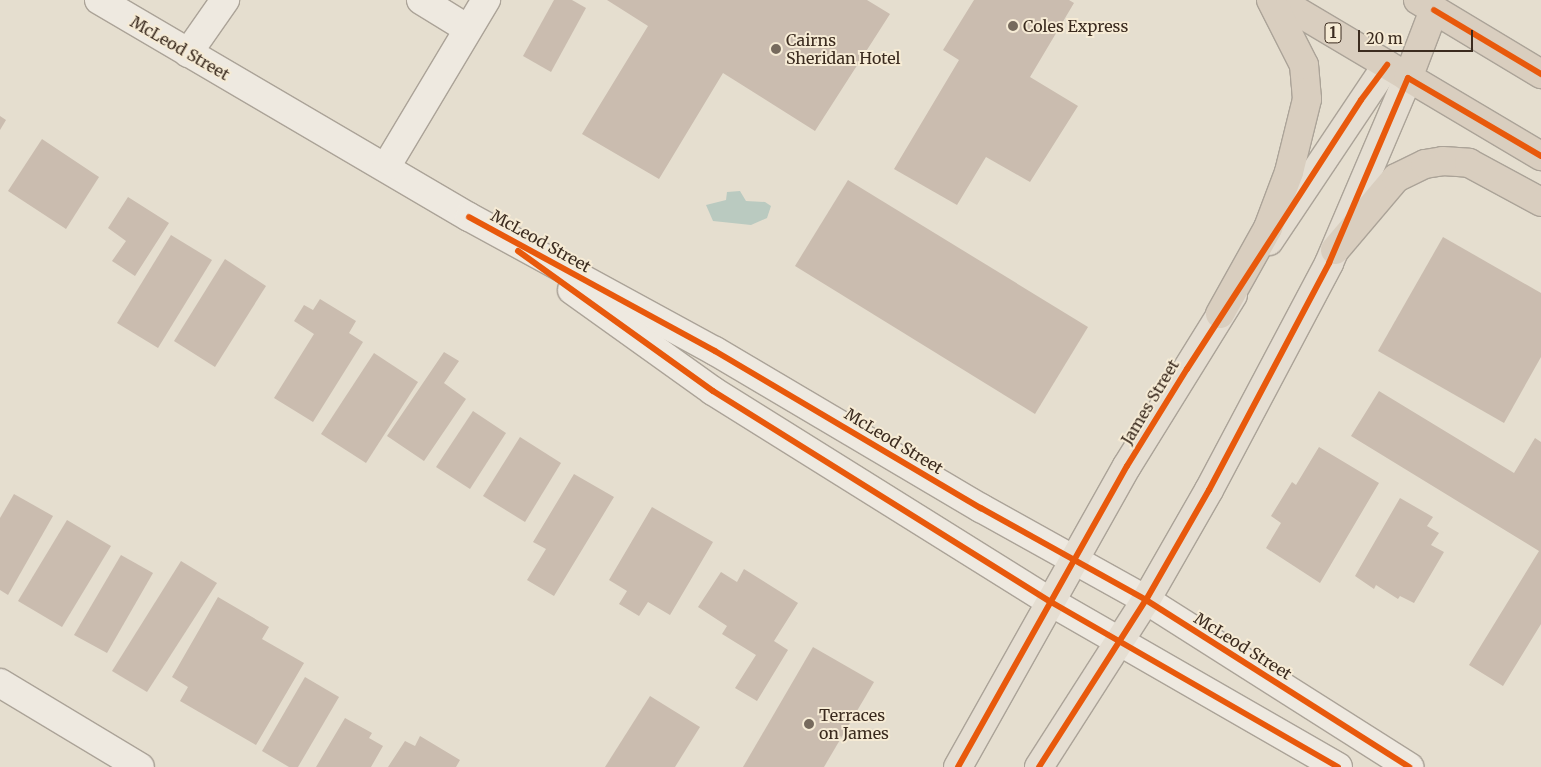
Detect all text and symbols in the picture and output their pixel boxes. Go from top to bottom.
street label: McLeod Street [127,12,233,84]
place label: Coles Express [1023,16,1128,36]
marker: Coles Express [1007,20,1019,32]
road number: 1 [1324,20,1342,46]
scale bar [1361,20,1476,52]
text: 20 m [1366,29,1403,48]
place label: Cairns Sheridan Hotel [786,30,901,68]
marker: Cairns Sheridan Hotel [770,43,782,55]
street label: McLeod Street [488,206,594,276]
street label: James Street [1117,356,1183,448]
street label: McLeod Street [841,404,947,478]
street label: McLeod Street [1191,608,1295,684]
place label: Terraces on James [819,705,889,743]
marker: Terraces on James [803,718,815,730]

